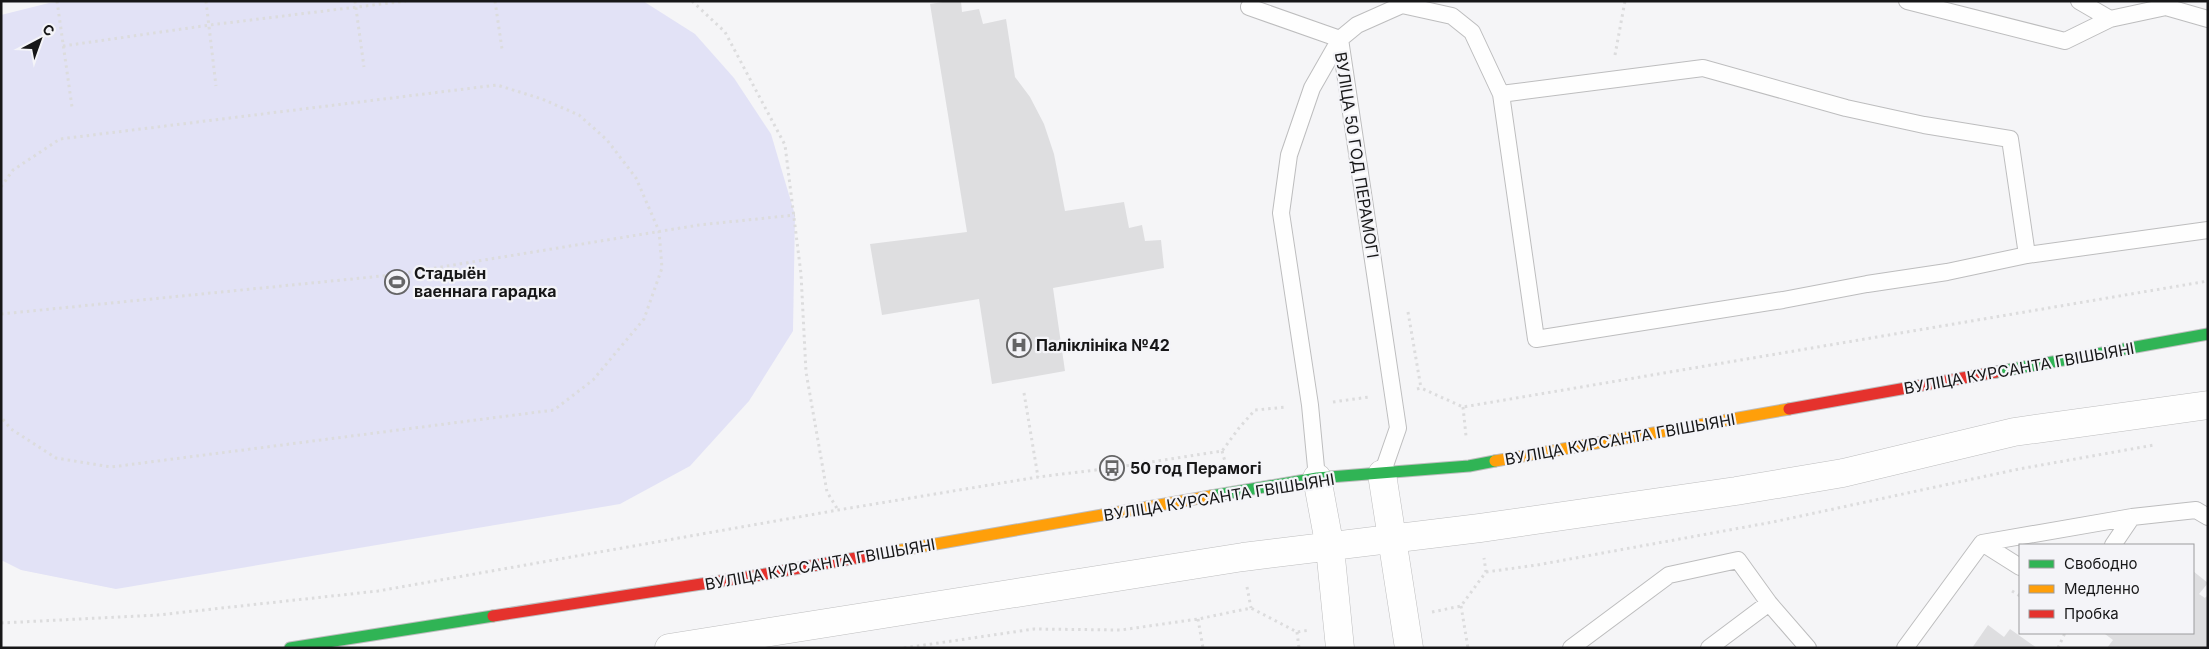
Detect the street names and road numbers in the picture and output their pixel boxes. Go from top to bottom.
street label: ВУЛІЦА 50 ГОД ПЕРАМОГІ [1331,50,1383,260]
street label: ВУЛІЦА КУРСАНТА ГВІШЫЯНІ [1902,338,2136,398]
street label: ВУЛІЦА КУРСАНТА ГВІШЫЯНІ [1503,409,1737,469]
street label: ВУЛІЦА КУРСАНТА ГВІШЫЯНІ [1102,469,1336,525]
street label: ВУЛІЦА КУРСАНТА ГВІШЫЯНІ [703,534,937,594]

